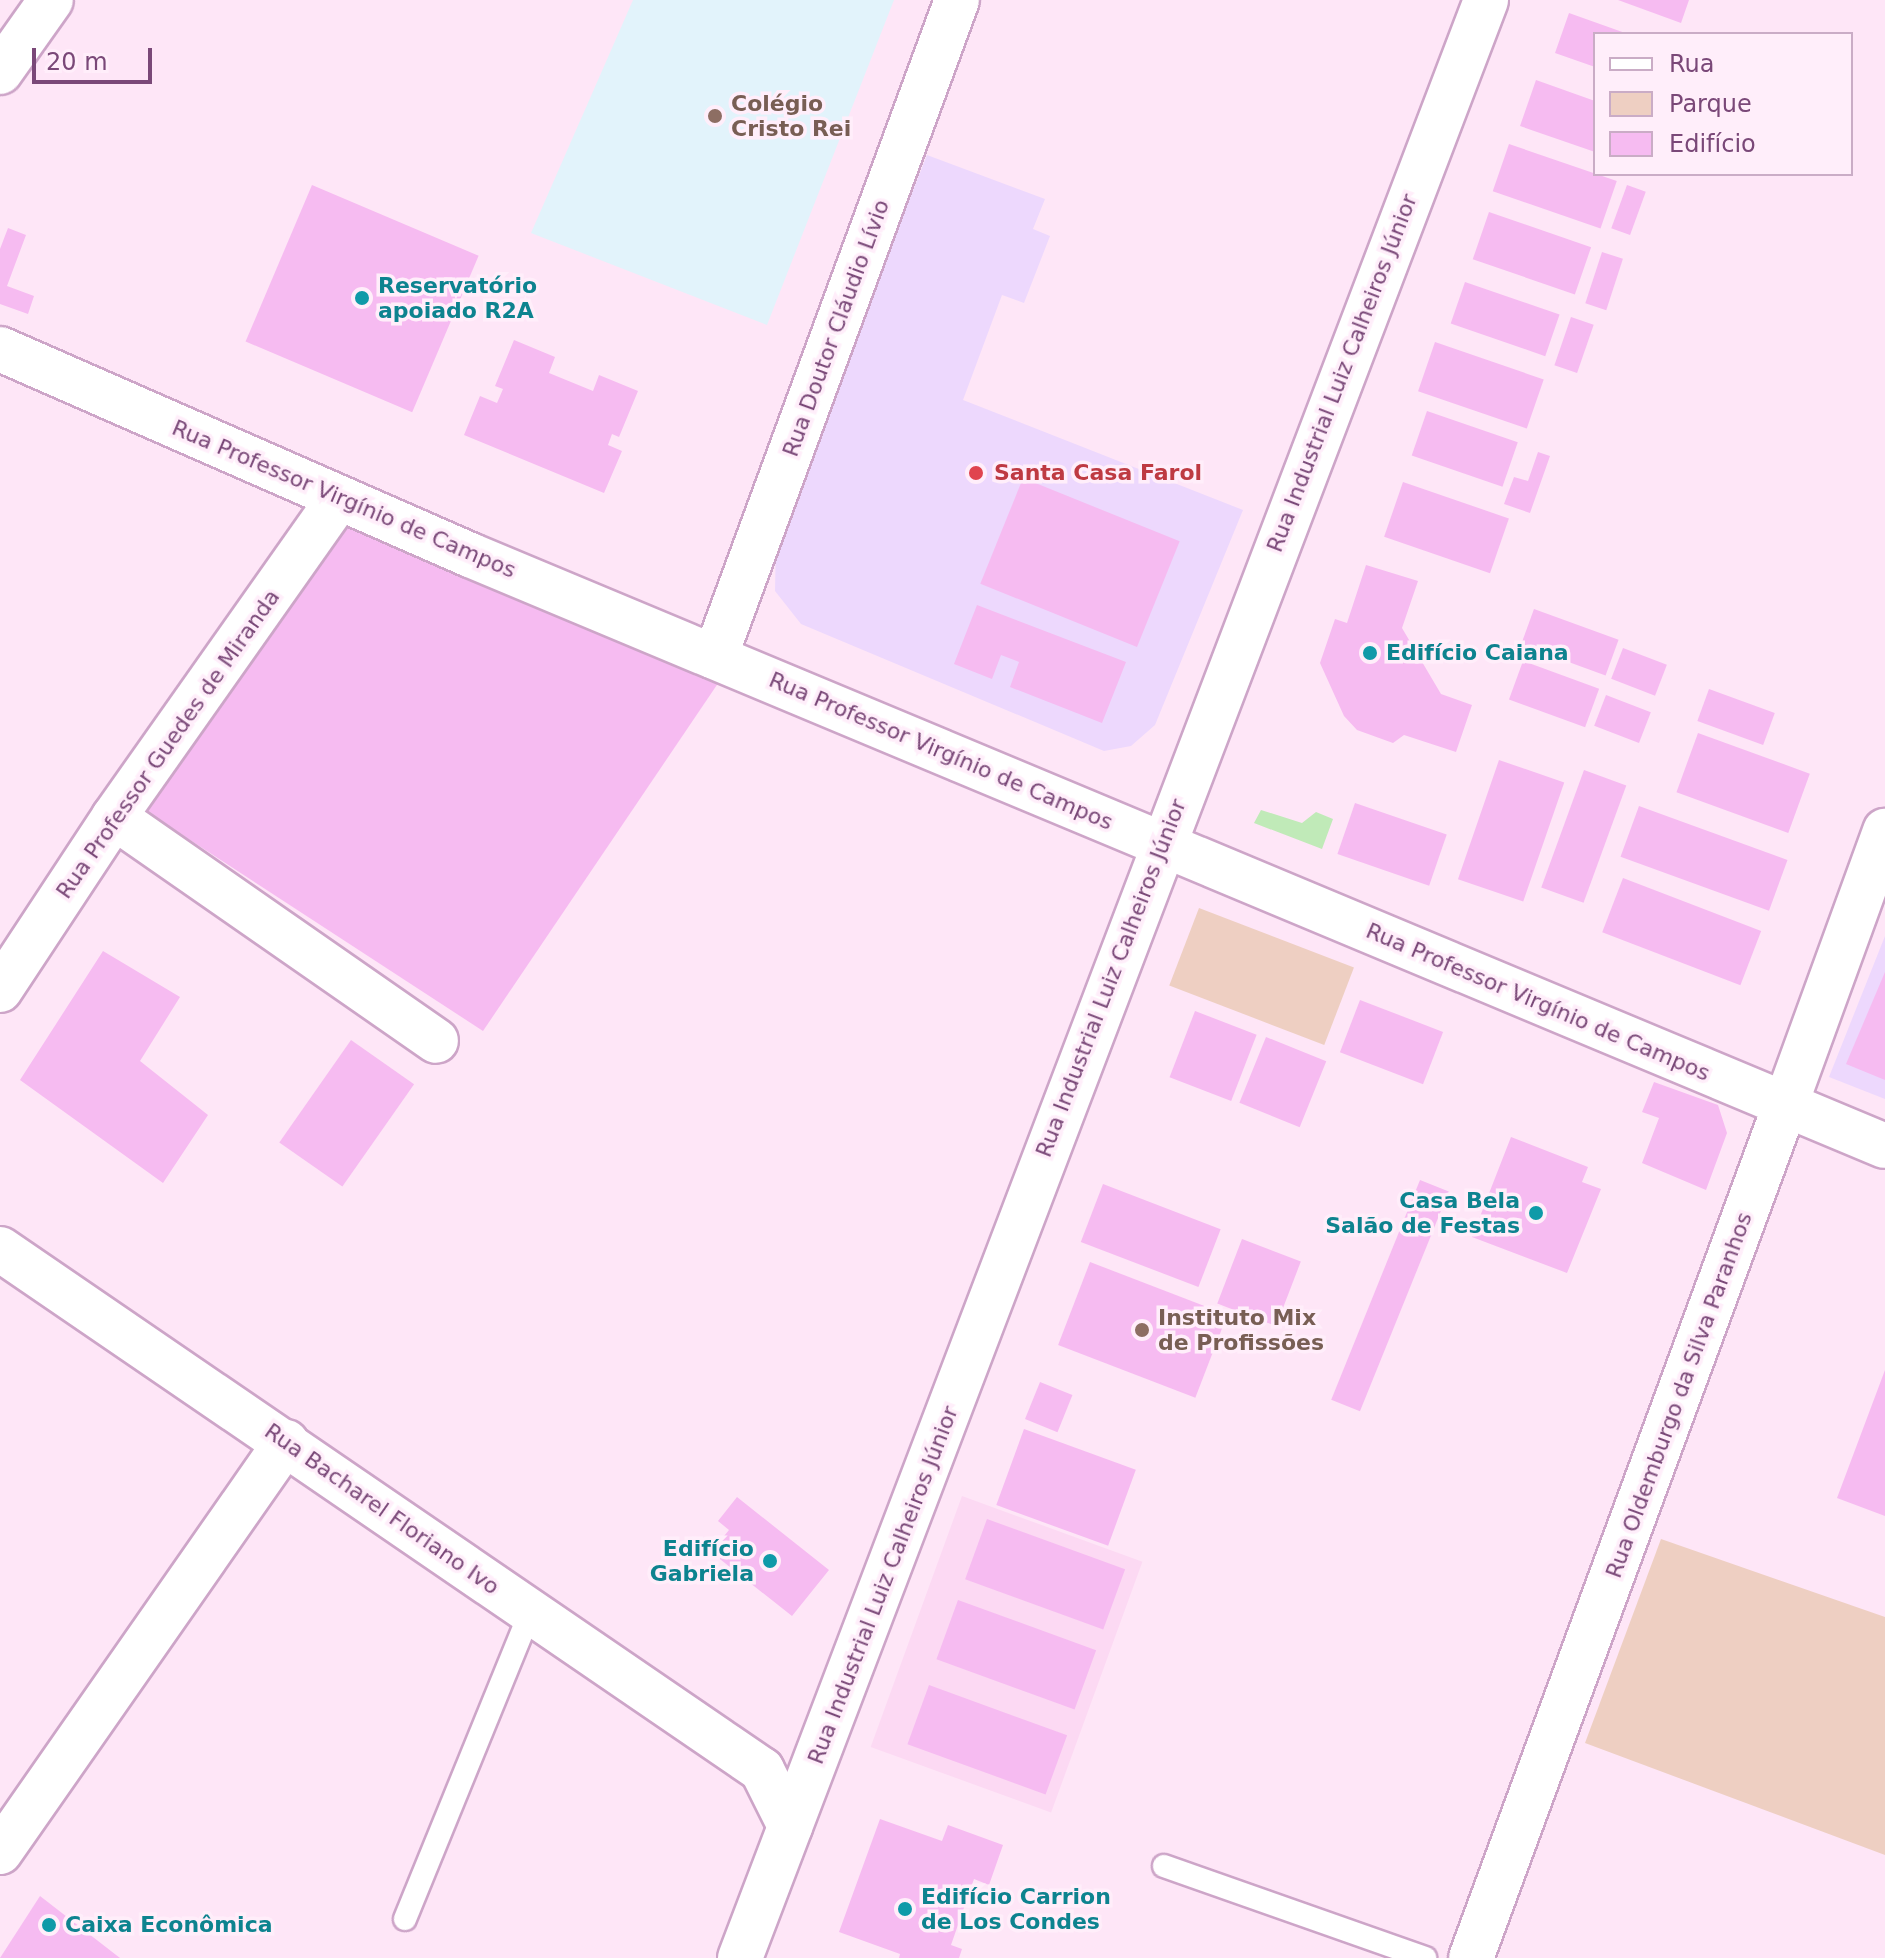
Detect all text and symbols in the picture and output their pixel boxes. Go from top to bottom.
scale bar [36,32,156,82]
legend [1593,32,1853,176]
text: 20 m [46,48,108,76]
text: Rua [1669,50,1715,78]
place label: Colégio Cristo Rei [731,90,851,142]
text: Parque [1669,90,1752,118]
marker: Colégio Cristo Rei [706,107,724,125]
text: Edifício [1669,130,1756,158]
street label: Rua Industrial Luiz Calheiros Júnior [1261,190,1423,556]
street label: Rua Doutor Cláudio Lívio [777,196,895,460]
place label: Reservatório apoiado R2A [378,272,537,324]
marker: Reservatório apoiado R2A [353,289,371,307]
street label: Rua Professor Virgínio de Campos [168,414,520,584]
place label: Santa Casa Farol [994,460,1202,486]
marker: Santa Casa Farol [965,462,987,484]
street label: Rua Professor Guedes de Miranda [51,584,285,904]
place label: Edifício Caiana [1386,640,1569,666]
marker: Edifício Caiana [1361,644,1379,662]
street label: Rua Professor Virgínio de Campos [765,666,1117,836]
street label: Rua Industrial Luiz Calheiros Júnior [1030,795,1192,1161]
street label: Rua Professor Virgínio de Campos [1362,917,1714,1087]
place label: Casa Bela Salão de Festas [1325,1187,1520,1238]
marker: Casa Bela Salão de Festas [1527,1204,1545,1222]
street label: Rua Oldemburgo da Silva Paranhos [1600,1209,1758,1581]
place label: Instituto Mix de Profissões [1158,1304,1324,1356]
marker: Instituto Mix de Profissões [1133,1321,1151,1339]
street label: Rua Industrial Luiz Calheiros Júnior [802,1402,964,1768]
street label: Rua Bacharel Floriano Ivo [260,1418,504,1600]
place label: Edifício Gabriela [650,1535,754,1586]
marker: Edifício Gabriela [761,1552,779,1570]
place label: Edifício Carrion de Los Condes [921,1883,1111,1934]
marker: Edifício Carrion de Los Condes [896,1900,914,1918]
place label: Caixa Econômica [65,1912,273,1938]
marker: Caixa Econômica [40,1916,58,1934]

